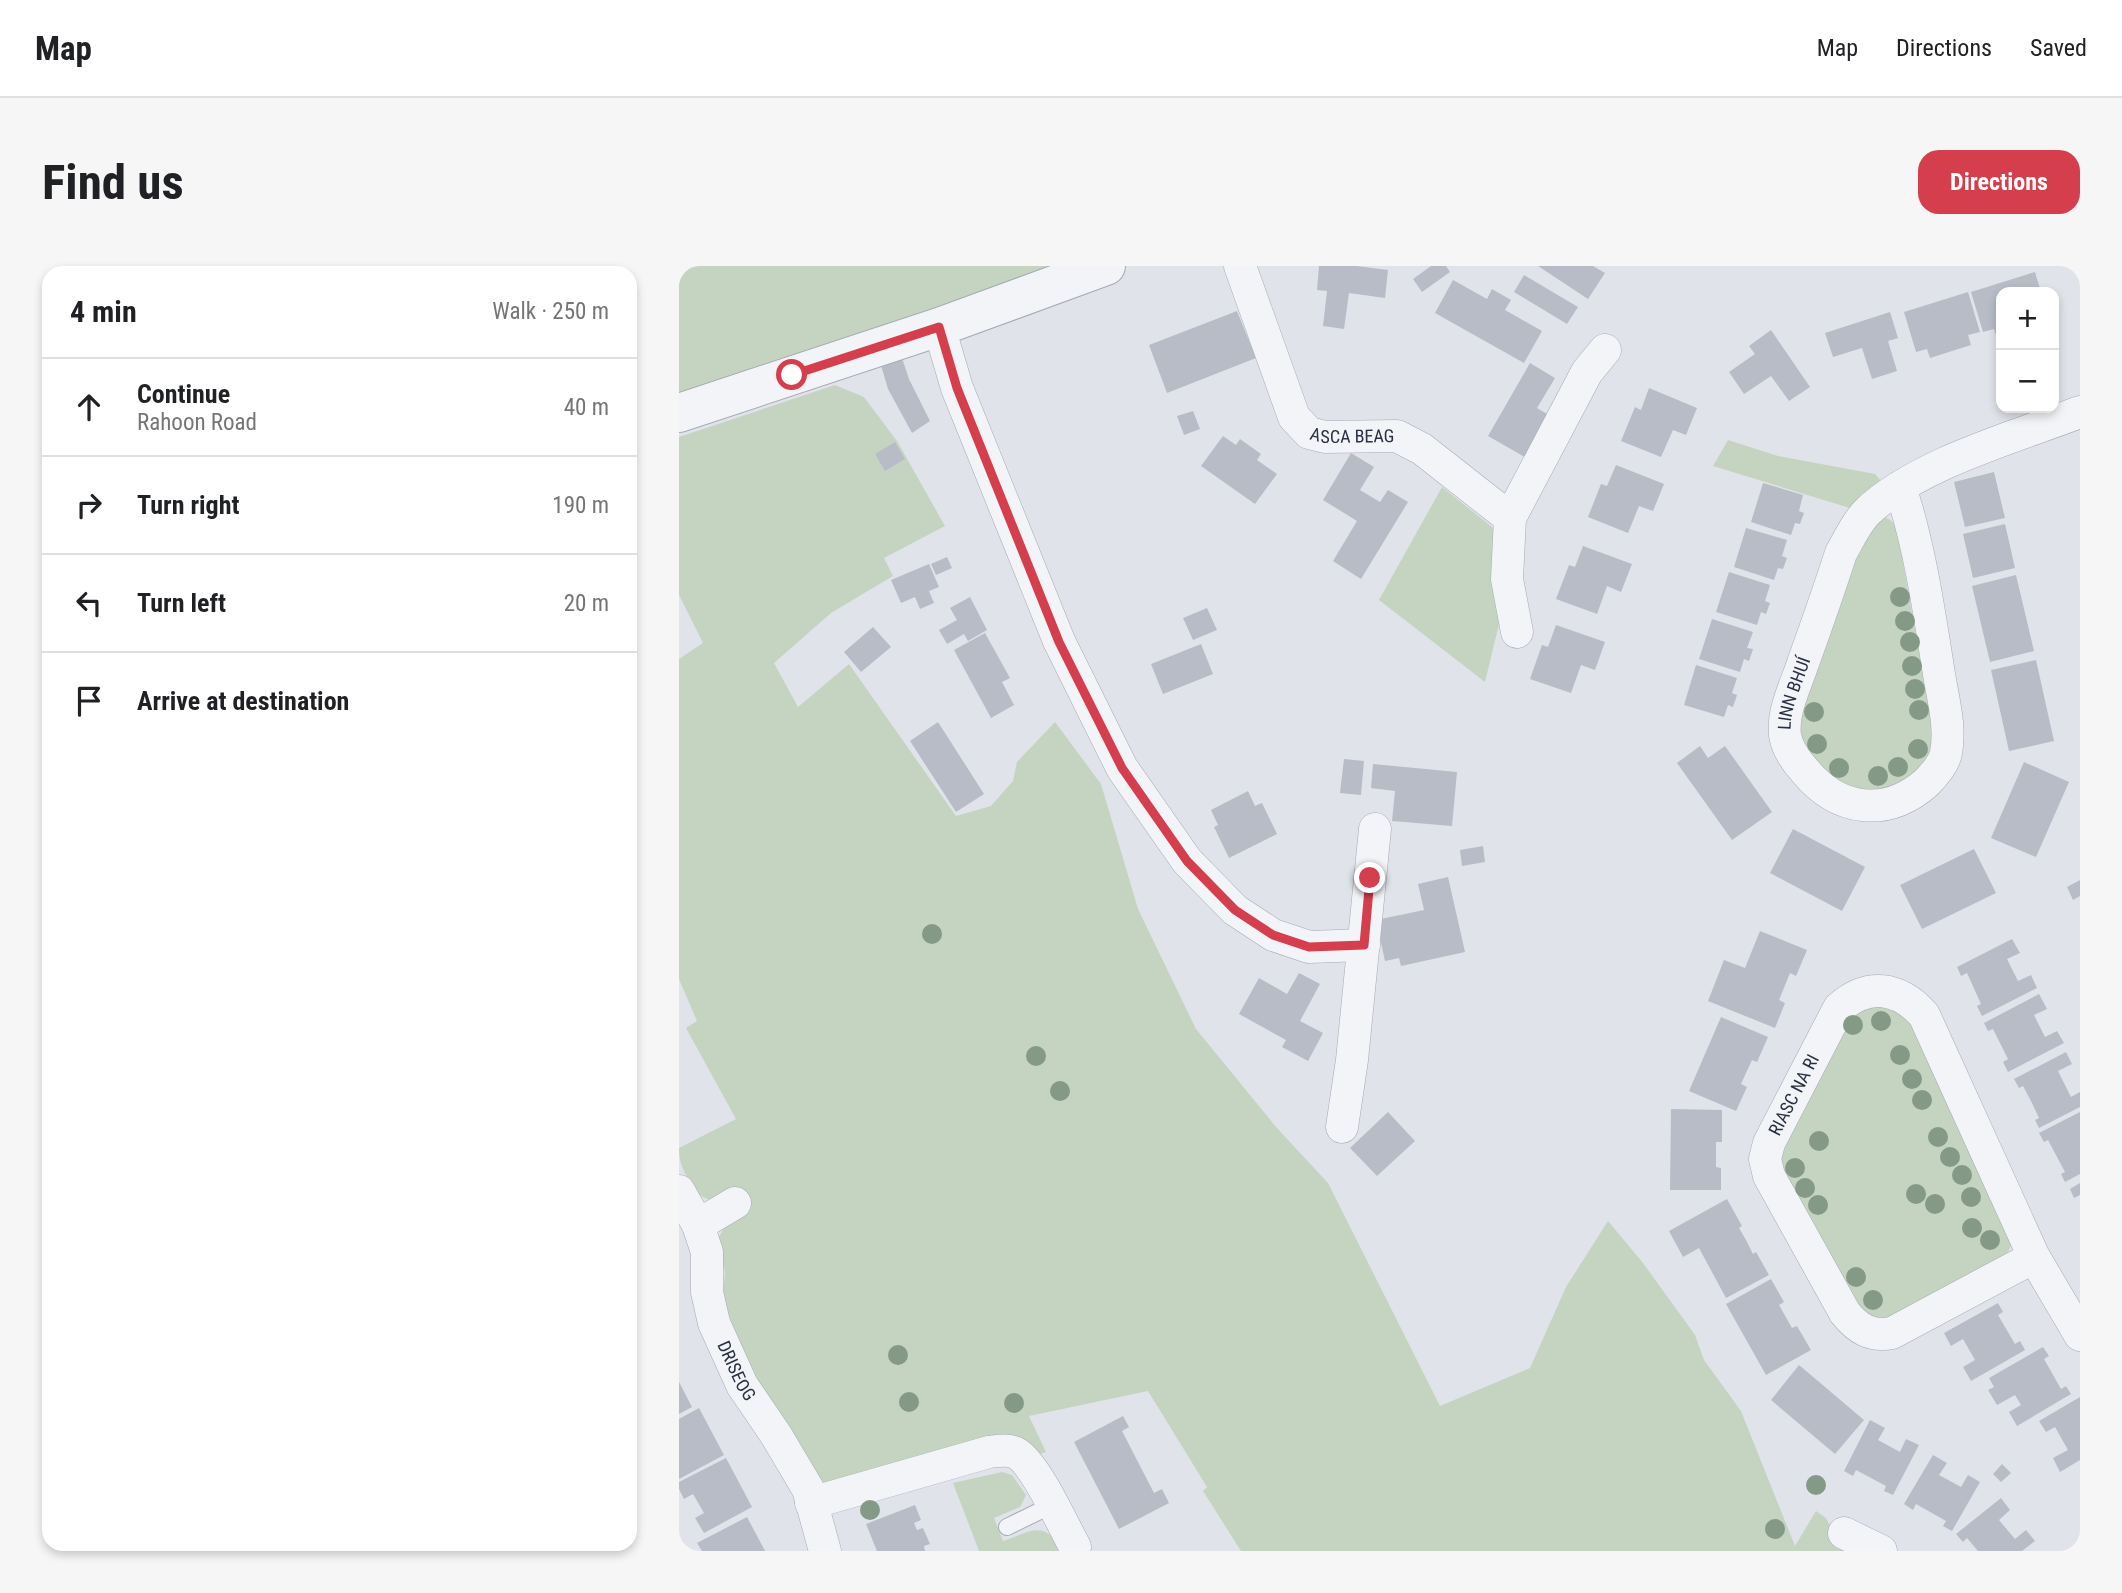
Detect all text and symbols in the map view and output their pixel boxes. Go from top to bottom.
text: Map [35,29,92,68]
text: Map [1817,34,1858,62]
text: Directions [1896,34,1992,62]
text: Saved [2030,34,2087,62]
button: Directions [1918,150,2080,214]
text: Find us [42,154,184,211]
map controls [1996,287,2059,413]
button: + [1996,287,2059,350]
text: 4 min [70,294,137,329]
text: Walk · 250 m [492,298,609,325]
button: − [1996,350,2059,413]
route start [776,359,807,390]
text: Continue [137,379,230,409]
icon: ahead [70,388,108,426]
text: 40 m [564,394,609,421]
text: Rahoon Road [137,409,257,436]
street label: ASCA BEAG [1308,423,1394,447]
icon: right [70,486,108,524]
text: Turn right [137,490,239,520]
text: 190 m [552,492,609,519]
icon: left [70,584,108,622]
text: Turn left [137,588,226,618]
text: 20 m [564,590,609,617]
street label: LINN BHUÍ [1773,653,1815,730]
icon: arrive [70,682,108,720]
text: Arrive at destination [137,686,349,716]
route end [1354,862,1385,893]
street label: RIASC NA RI [1764,1051,1823,1139]
street label: DRISEOG [713,1337,761,1405]

